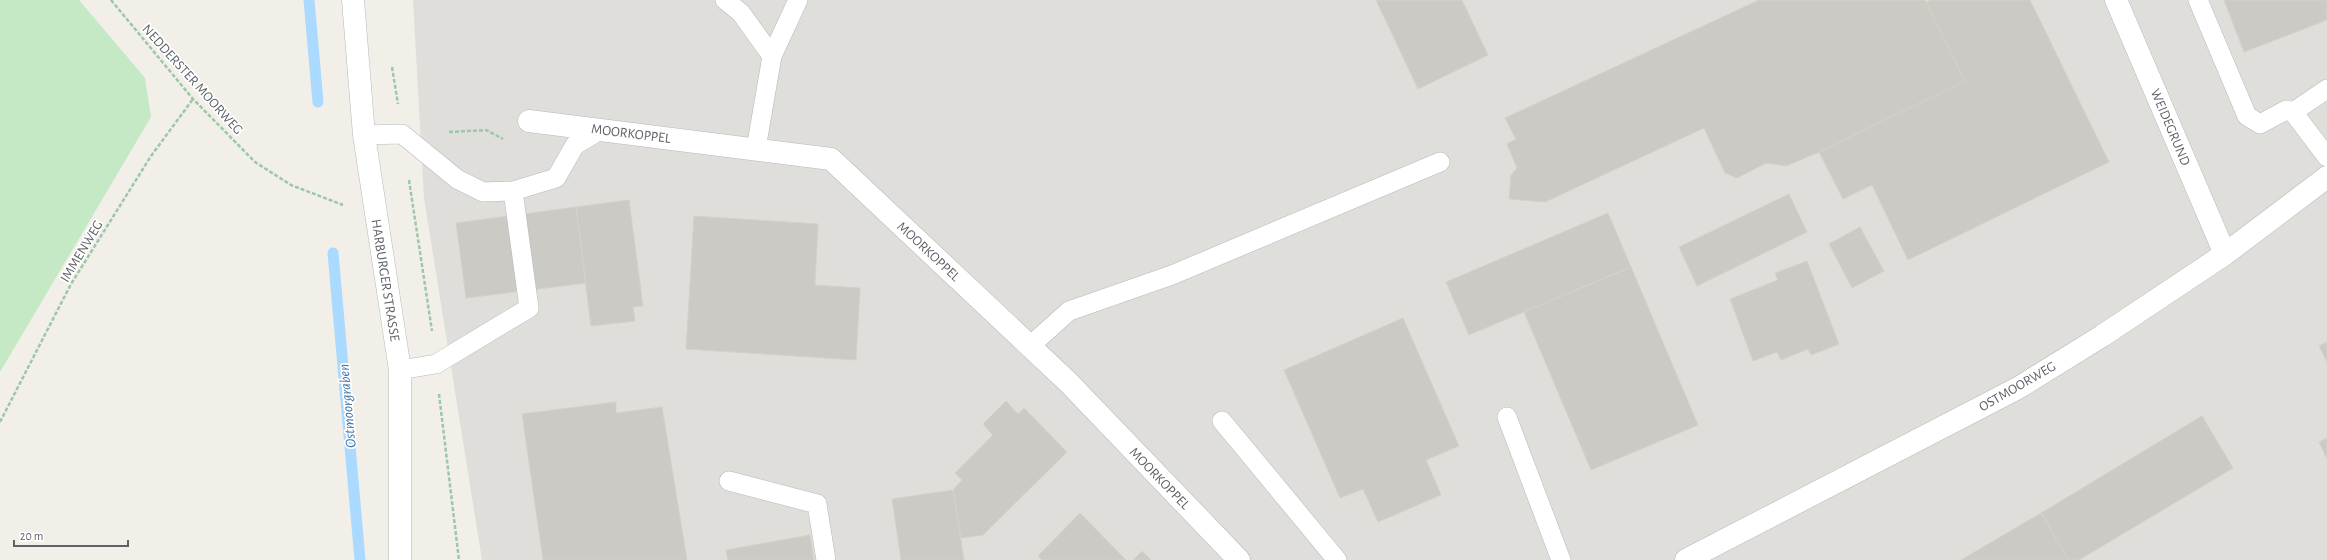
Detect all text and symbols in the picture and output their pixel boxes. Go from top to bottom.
street label: NEDDERSTER MOORWEG [139,22,245,137]
street label: WEIDEGRUND [2148,87,2193,168]
street label: MOORKOPPEL [590,122,672,146]
street label: IMMENWEG [58,218,106,285]
street label: HARBURGER STRASSE [368,218,402,343]
street label: MOORKOPPEL [894,219,962,284]
street label: OSTMOORWEG [1977,359,2058,414]
water label: Ostmoorgraben [336,363,359,449]
street label: MOORKOPPEL [1126,445,1192,512]
scale bar [14,522,128,548]
text: 20 m [20,530,43,542]

